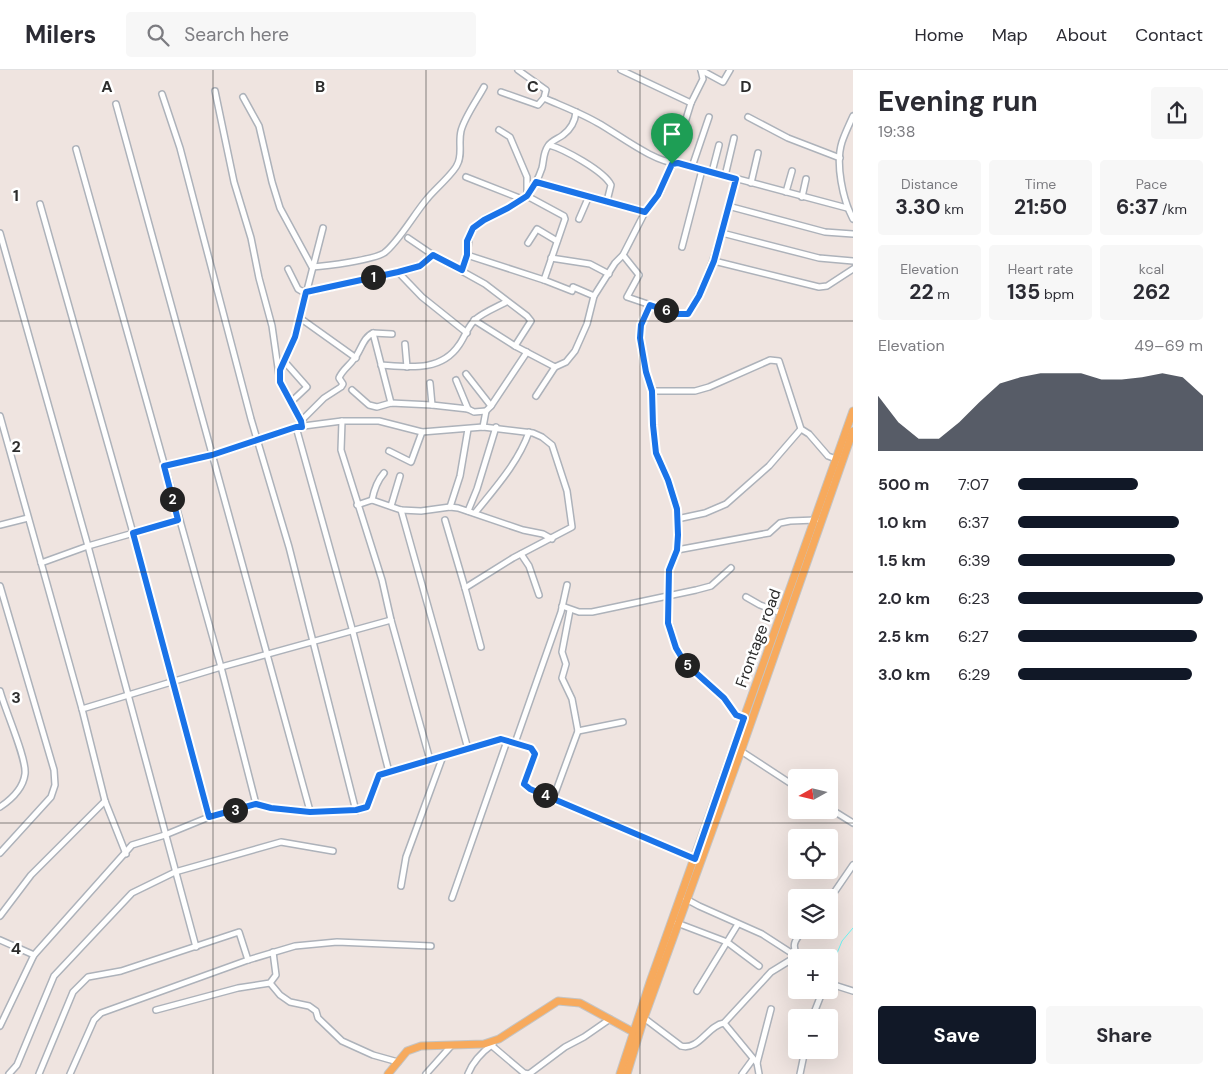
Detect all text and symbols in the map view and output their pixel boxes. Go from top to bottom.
search box [126,12,476,57]
text: Milers [25,19,96,50]
icon: search [144,21,172,49]
text: Search here [184,22,289,47]
text: Home [914,23,964,47]
text: Map [992,23,1028,47]
text: About [1056,23,1107,47]
text: Contact [1135,23,1203,47]
text: A [101,76,113,97]
text: B [315,76,325,97]
text: C [527,76,539,97]
text: D [740,76,752,97]
text: Evening run [878,83,1038,120]
button: share [1151,87,1203,139]
pin [651,113,693,164]
icon: arrive [658,120,686,148]
text: 19:38 [878,121,915,142]
text: Distance [901,175,958,193]
text: Time [1025,175,1056,193]
text: Pace [1136,175,1167,193]
text: 1 [13,185,19,206]
text: 3.30 [895,193,941,221]
text: 21:50 [1014,193,1067,221]
text: 6:37 [1116,193,1158,221]
text: km [941,200,964,218]
text: /km [1158,200,1187,218]
text: Elevation [900,260,959,278]
text: Heart rate [1008,260,1073,278]
text: kcal [1139,260,1164,278]
pin: 1 [360,264,386,290]
text: 1 [371,268,376,286]
text: 22 [909,278,934,306]
text: 135 [1007,278,1040,306]
text: 262 [1133,278,1170,306]
text: m [934,285,950,303]
text: bpm [1040,285,1074,303]
pin: 6 [654,298,678,322]
text: 6 [662,301,671,319]
text: Elevation [878,335,945,356]
text: 49–69 m [1134,335,1203,356]
text: 2 [11,436,21,457]
text: 500 m [878,474,929,495]
text: 7:07 [958,474,989,495]
pin: 2 [160,486,184,512]
text: 2 [168,490,177,508]
text: 1.0 km [878,512,927,533]
text: 6:37 [958,512,989,533]
text: 1.5 km [878,550,926,571]
text: 6:39 [958,550,990,571]
street label: Frontage road [730,586,786,690]
text: 2.0 km [878,588,930,609]
text: 6:23 [958,588,990,609]
text: 2.5 km [878,626,929,647]
text: 6:27 [958,626,989,647]
pin: 5 [674,652,700,678]
text: 5 [683,656,692,674]
text: 3.0 km [878,664,930,685]
text: 6:29 [958,664,990,685]
text: 3 [11,687,21,708]
north arrow [788,769,838,819]
map controls [788,769,838,1059]
pin: 4 [532,782,558,808]
text: 4 [541,786,550,804]
pin: 3 [222,798,248,822]
text: 3 [231,801,240,819]
button: locate [788,829,838,879]
button: layers [788,889,838,939]
text: 4 [11,938,21,959]
button: + [788,949,838,999]
button: Save [878,1006,1036,1064]
button: Share [1046,1006,1203,1064]
button: − [788,1009,838,1059]

